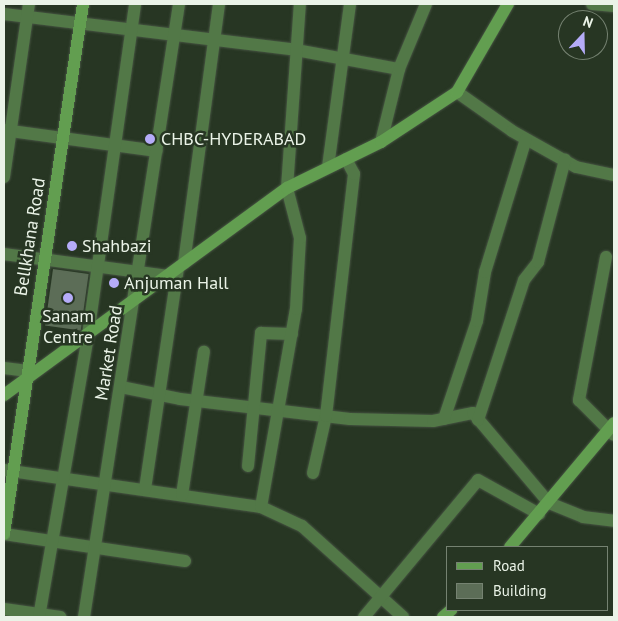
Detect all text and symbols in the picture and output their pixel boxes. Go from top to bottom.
north arrow [558,10,608,60]
text: N [580,12,596,32]
place label: CHBC-HYDERABAD [161,128,306,150]
marker: CHBC-HYDERABAD [143,132,157,146]
street label: Bellkhana Road [10,176,50,298]
place label: Shahbazi [82,235,152,257]
marker: Shahbazi [66,240,78,252]
place label: Anjuman Hall [124,272,229,294]
marker: Anjuman Hall [108,277,120,289]
marker: Sanam Centre [62,292,74,304]
street label: Market Road [91,304,127,402]
place label: Sanam Centre [42,306,94,348]
legend [446,546,608,611]
text: Road [493,556,525,575]
text: Building [493,581,547,600]

